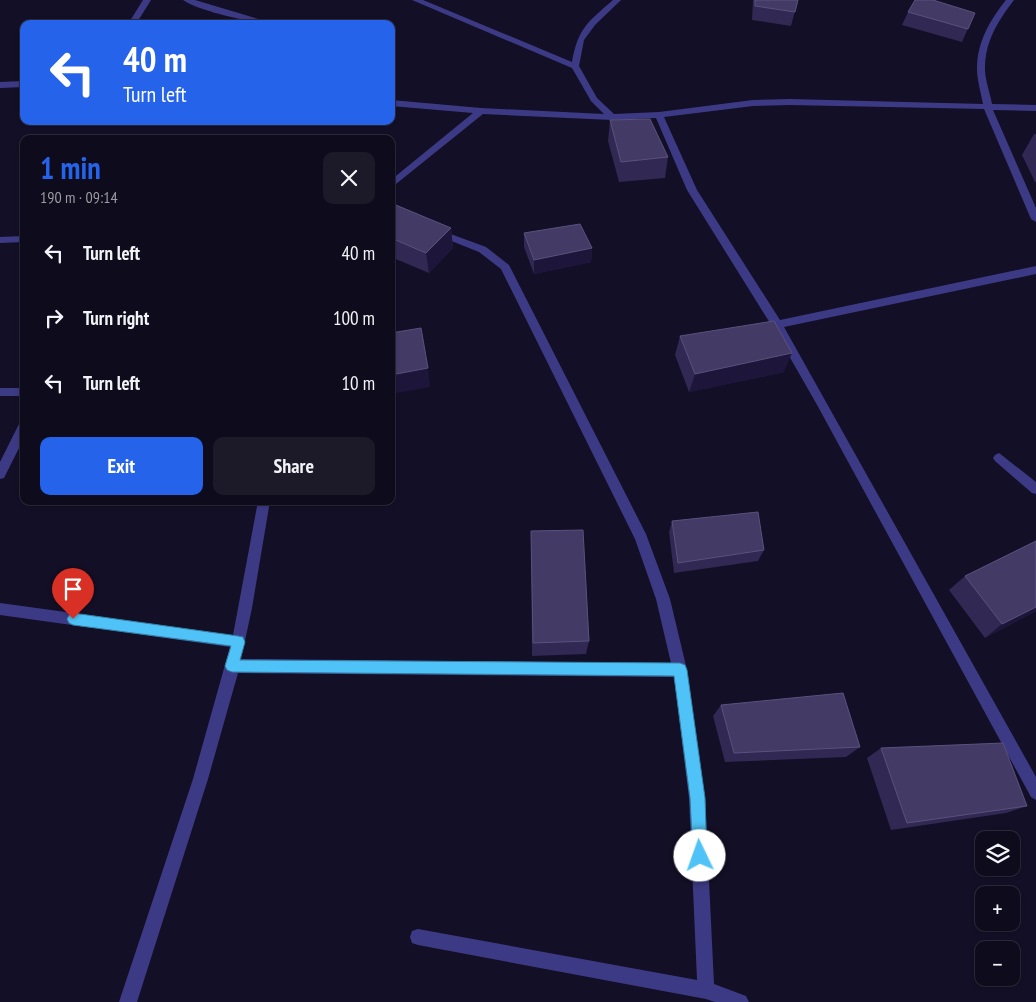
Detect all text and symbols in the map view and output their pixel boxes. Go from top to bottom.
text: 40 m [123,36,187,82]
icon: left [40,40,105,105]
text: Turn left [123,80,187,108]
text: 1 min [40,148,101,187]
button: close [323,152,375,204]
text: 190 m · 09:14 [40,187,118,207]
icon: left [40,239,68,267]
text: Turn left [83,241,140,265]
text: 40 m [342,241,375,265]
icon: right [40,304,68,332]
text: Turn right [83,306,149,330]
text: 100 m [333,306,375,330]
icon: left [40,369,68,397]
text: Turn left [83,371,140,395]
text: 10 m [342,371,375,395]
button: Exit [40,437,203,495]
button: Share [213,437,375,495]
pin [52,568,94,619]
icon: arrive [59,575,87,603]
position arrow [673,829,725,881]
map controls [975,831,1020,986]
button: layers [975,831,1020,876]
button: + [975,886,1020,931]
button: − [975,941,1020,986]

